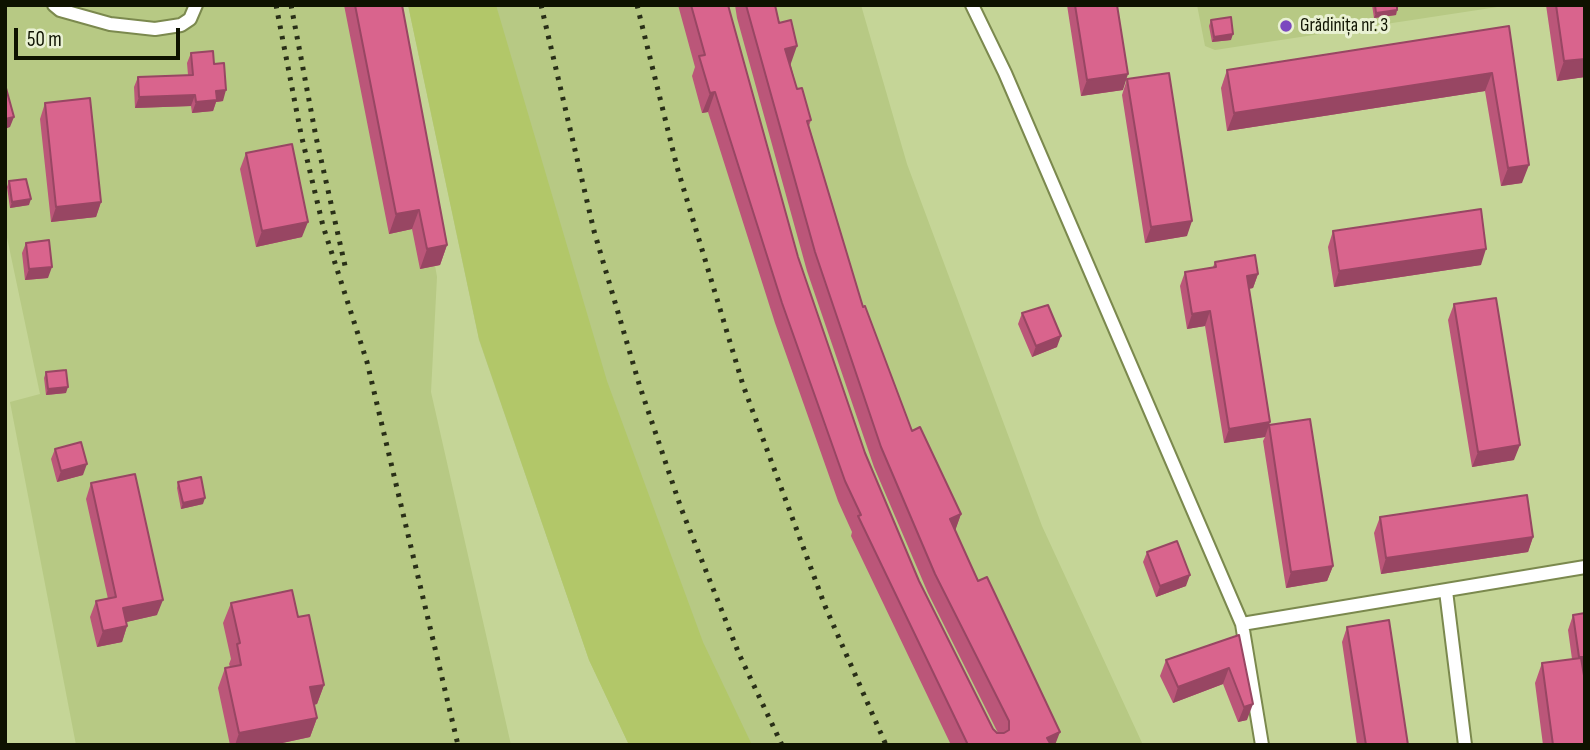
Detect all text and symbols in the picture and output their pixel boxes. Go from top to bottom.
scale bar [18,14,184,58]
place label: Grădinița nr. 3 [1300,15,1388,37]
marker: Grădinița nr. 3 [1278,18,1294,34]
text: 50 m [27,27,62,52]

